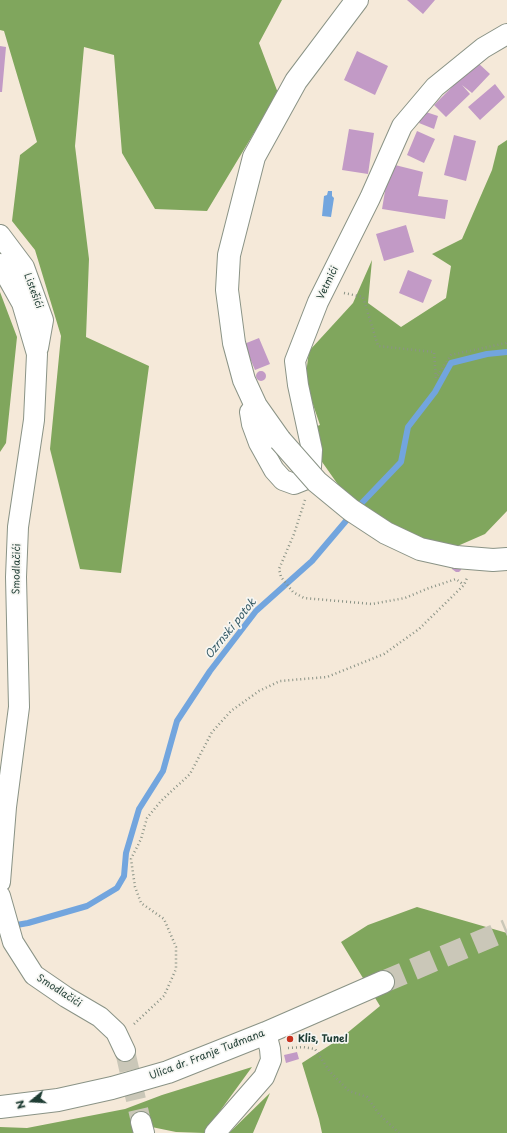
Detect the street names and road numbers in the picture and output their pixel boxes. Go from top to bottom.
street label: Vetmići [315,264,341,302]
street label: Listešići [21,272,45,310]
street label: Smodlačići [11,543,23,595]
street label: Smodlačići [34,972,84,1010]
street label: Ulica dr. Franje Tuđmana [148,1027,266,1083]

